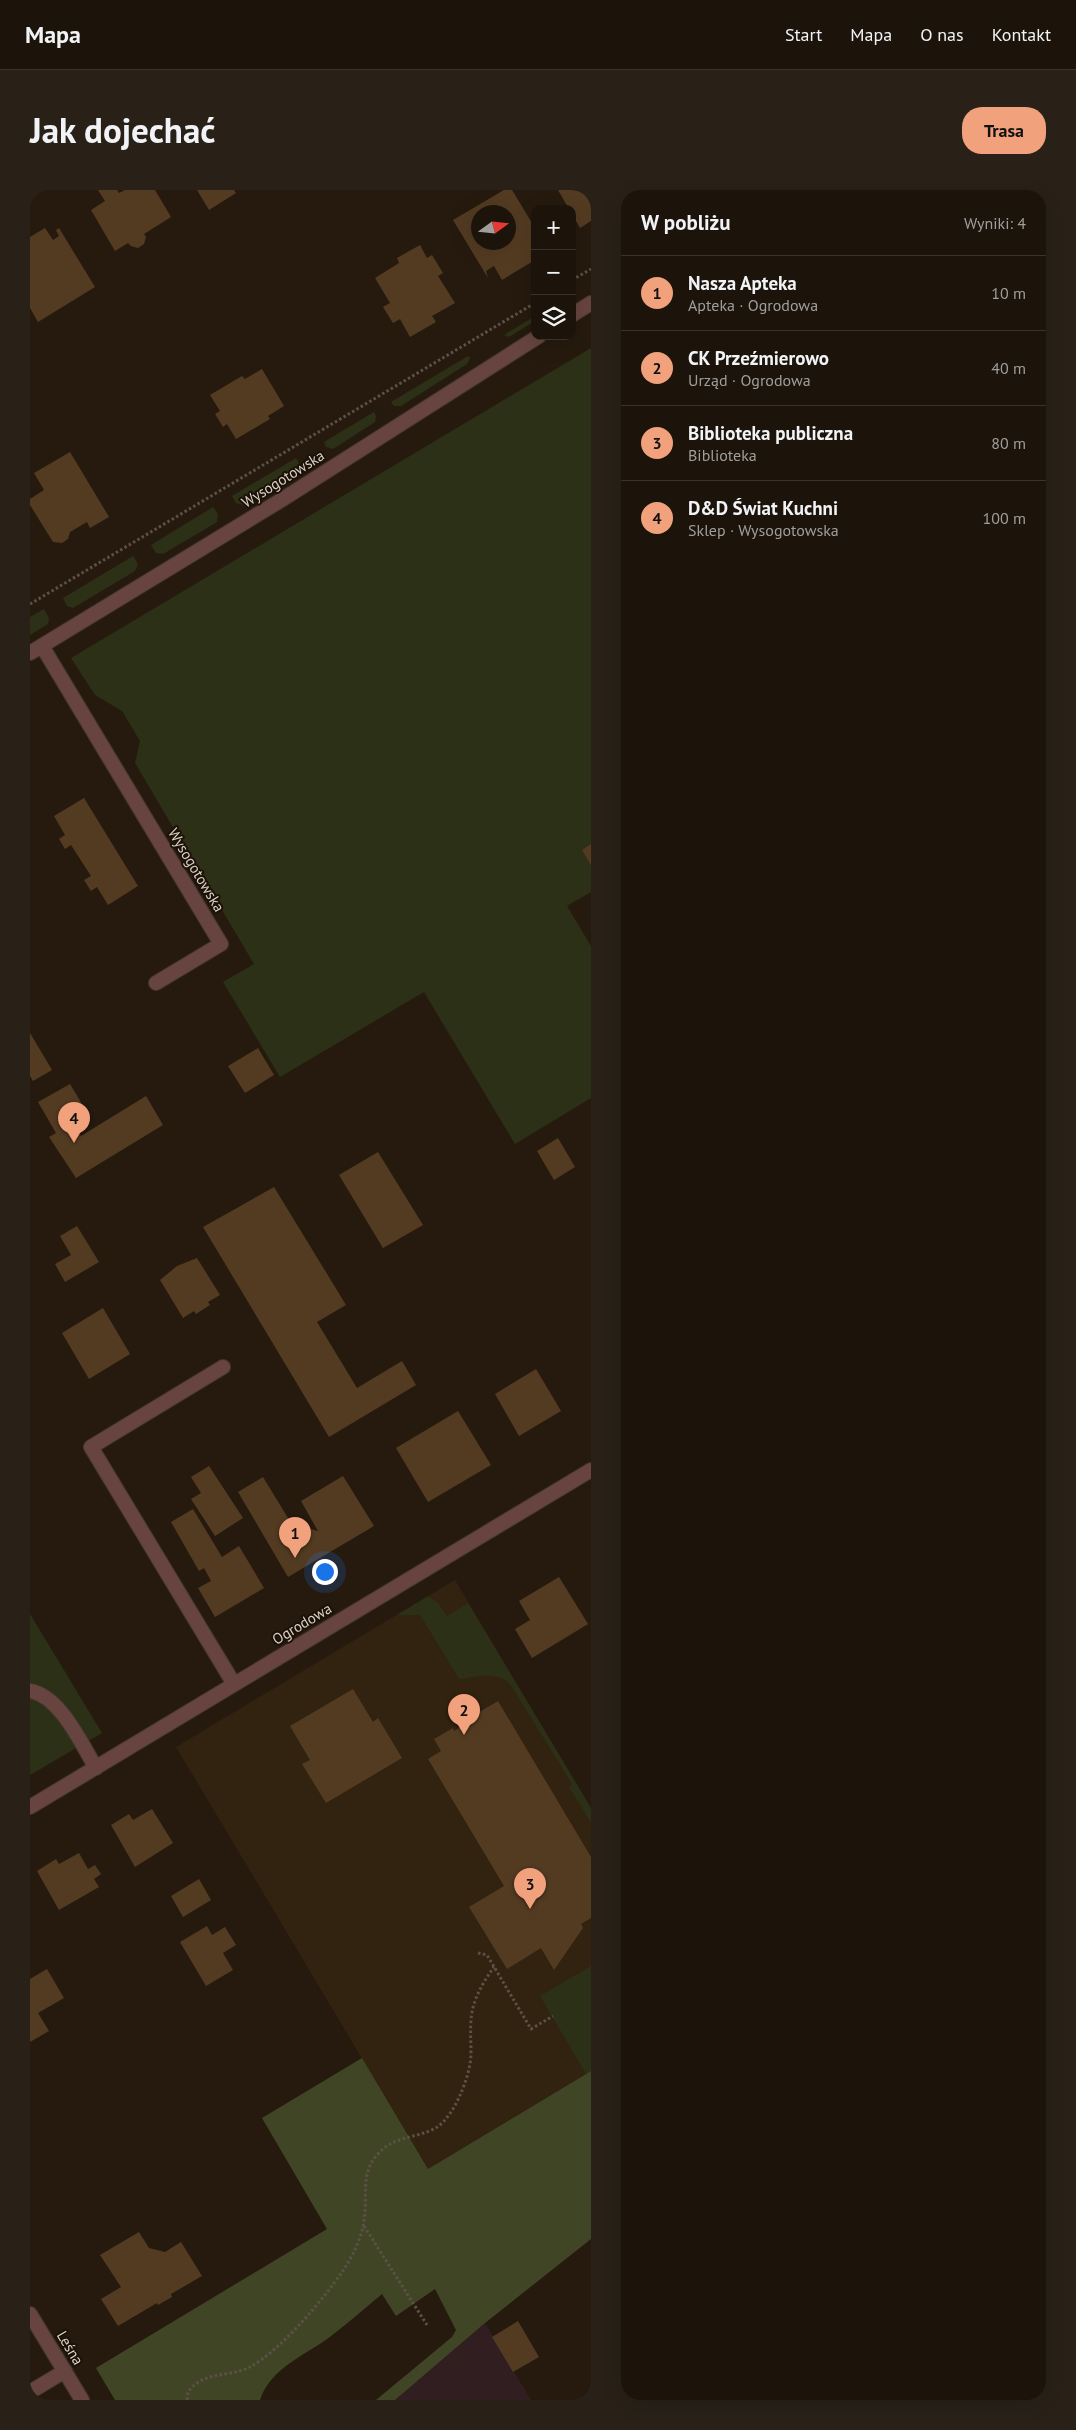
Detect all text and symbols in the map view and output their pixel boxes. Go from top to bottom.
text: Mapa [25,19,81,50]
text: Start [785,23,822,46]
text: Mapa [850,23,892,46]
text: O nas [920,23,964,46]
text: Kontakt [992,23,1051,46]
text: Jak dojechać [30,107,215,153]
button: Trasa [962,107,1046,154]
north arrow [471,205,516,250]
map controls [531,205,576,340]
button: + [531,205,576,250]
text: W pobliżu [641,209,730,236]
text: Wyniki: 4 [964,213,1026,233]
button: − [531,250,576,295]
text: Nasza Apteka [688,271,797,295]
text: 1 [652,283,662,303]
text: 10 m [991,283,1026,303]
button: layers [531,295,576,340]
text: Apteka · Ogrodowa [688,295,818,315]
text: CK Przeźmierowo [688,346,829,370]
text: 2 [652,358,662,378]
text: 40 m [991,358,1026,378]
text: Urząd · Ogrodowa [688,370,811,390]
text: Biblioteka publiczna [688,421,853,445]
text: 3 [652,433,662,453]
text: 80 m [991,433,1026,453]
text: Biblioteka [688,445,757,465]
street label: Wysogotowska [238,446,328,512]
text: D&D Świat Kuchni [688,496,838,520]
text: 4 [652,508,662,528]
text: 100 m [983,508,1026,528]
text: Sklep · Wysogotowska [688,520,839,540]
street label: Wysogotowska [164,824,229,915]
pin: 4 [58,1102,90,1143]
pin: 1 [279,1517,311,1558]
your location [312,1559,338,1585]
street label: Ogrodowa [269,1598,335,1649]
pin: 2 [448,1694,480,1735]
pin: 3 [514,1868,546,1909]
street label: Leśna [53,2327,88,2368]

